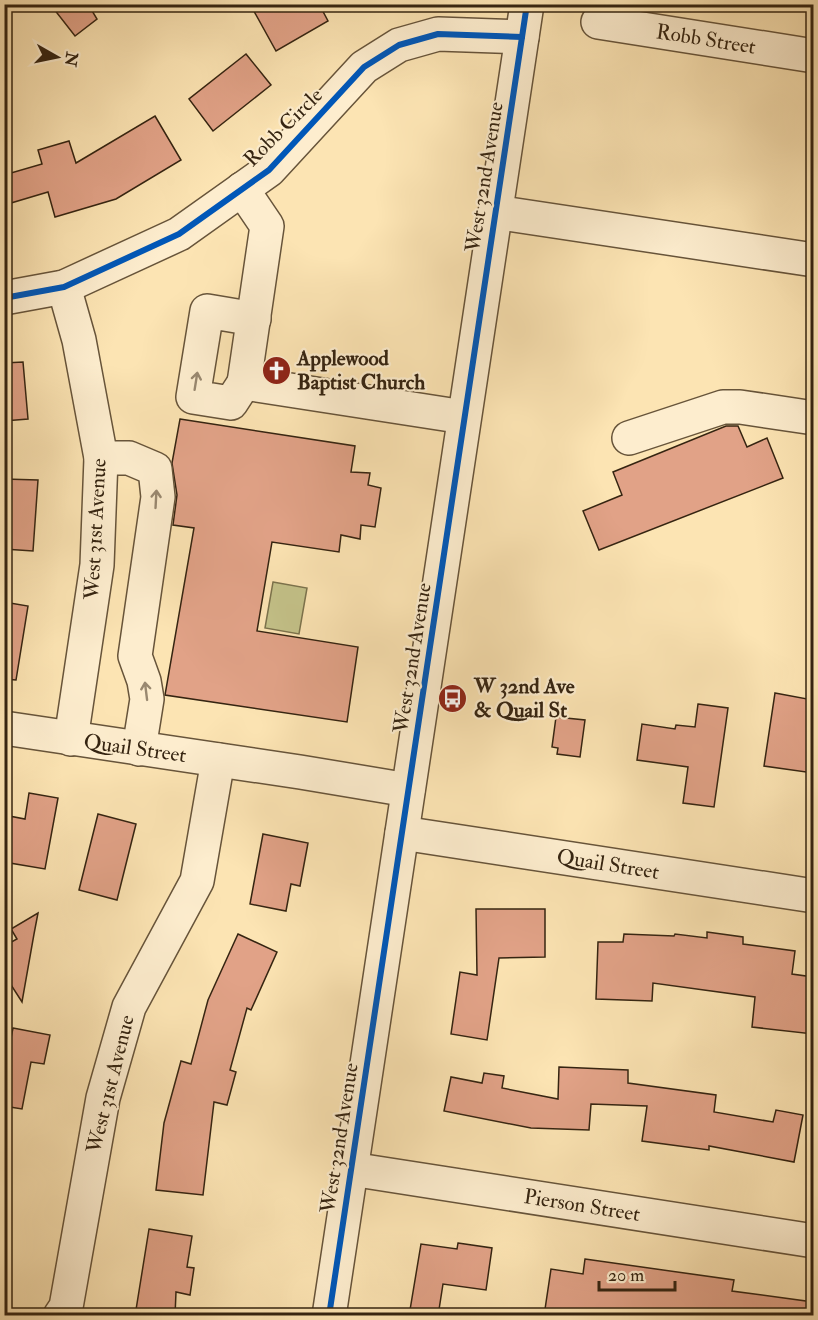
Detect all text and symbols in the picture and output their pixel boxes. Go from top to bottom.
street label: Robb Street [654,18,758,61]
north arrow [27,27,87,87]
text: N [60,50,82,68]
street label: Robb Circle [238,82,329,173]
street label: West 32nd Avenue [459,100,510,255]
place label: Applewood Baptist Church [296,345,425,396]
church icon: Applewood Baptist Church [260,354,292,386]
one-way arrow [190,372,201,392]
street label: West 31st Avenue [78,457,113,601]
one-way arrow [151,490,162,510]
street label: West 32nd Avenue [387,581,438,736]
place label: W 32nd Ave & Quail St [473,673,575,724]
one-way arrow [140,682,151,701]
bus stop icon: W 32nd Ave & Quail St [437,682,469,714]
street label: Quail Street [82,728,188,769]
street label: Quail Street [555,843,661,886]
street label: West 31st Avenue [80,1012,141,1157]
street label: West 32nd Avenue [314,1061,365,1216]
street label: Pierson Street [522,1183,642,1228]
scale bar [599,1254,676,1292]
text: 20 m [608,1264,644,1287]

